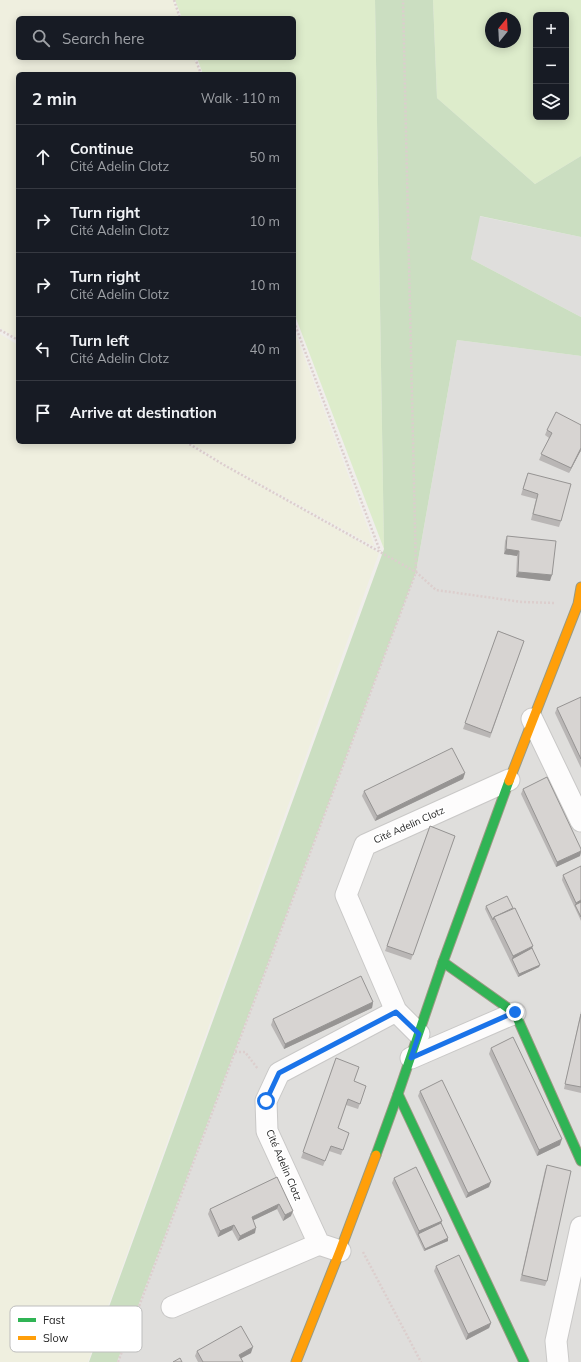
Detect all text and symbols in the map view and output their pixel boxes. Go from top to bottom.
north arrow [485,12,521,48]
map controls [533,12,569,120]
button: + [533,12,569,48]
search box [16,16,296,60]
icon: search [30,27,52,49]
text: Search here [62,29,144,48]
button: − [533,48,569,84]
button: layers [533,84,569,120]
text: 2 min [32,88,77,109]
text: Walk · 110 m [201,90,280,106]
text: Continue [70,139,133,158]
icon: ahead [32,146,54,168]
text: 50 m [250,149,280,165]
text: Cité Adelin Clotz [70,158,169,174]
text: Turn right [70,203,140,222]
icon: right [32,210,54,232]
text: 10 m [250,213,280,229]
text: Cité Adelin Clotz [70,222,169,238]
text: Turn right [70,267,140,286]
icon: right [32,274,54,296]
text: 10 m [250,277,280,293]
text: Cité Adelin Clotz [70,286,169,302]
text: Turn left [70,331,129,350]
icon: left [32,338,54,360]
text: 40 m [250,341,280,357]
text: Cité Adelin Clotz [70,350,169,366]
icon: arrive [32,402,54,424]
text: Arrive at destination [70,403,217,422]
street label: Cité Adelin Clotz [372,804,446,846]
route end [506,1003,524,1021]
route start [257,1092,275,1110]
street label: Cité Adelin Clotz [263,1127,305,1203]
legend [10,1306,142,1352]
text: Fast [43,1313,65,1327]
text: Slow [43,1331,69,1345]

